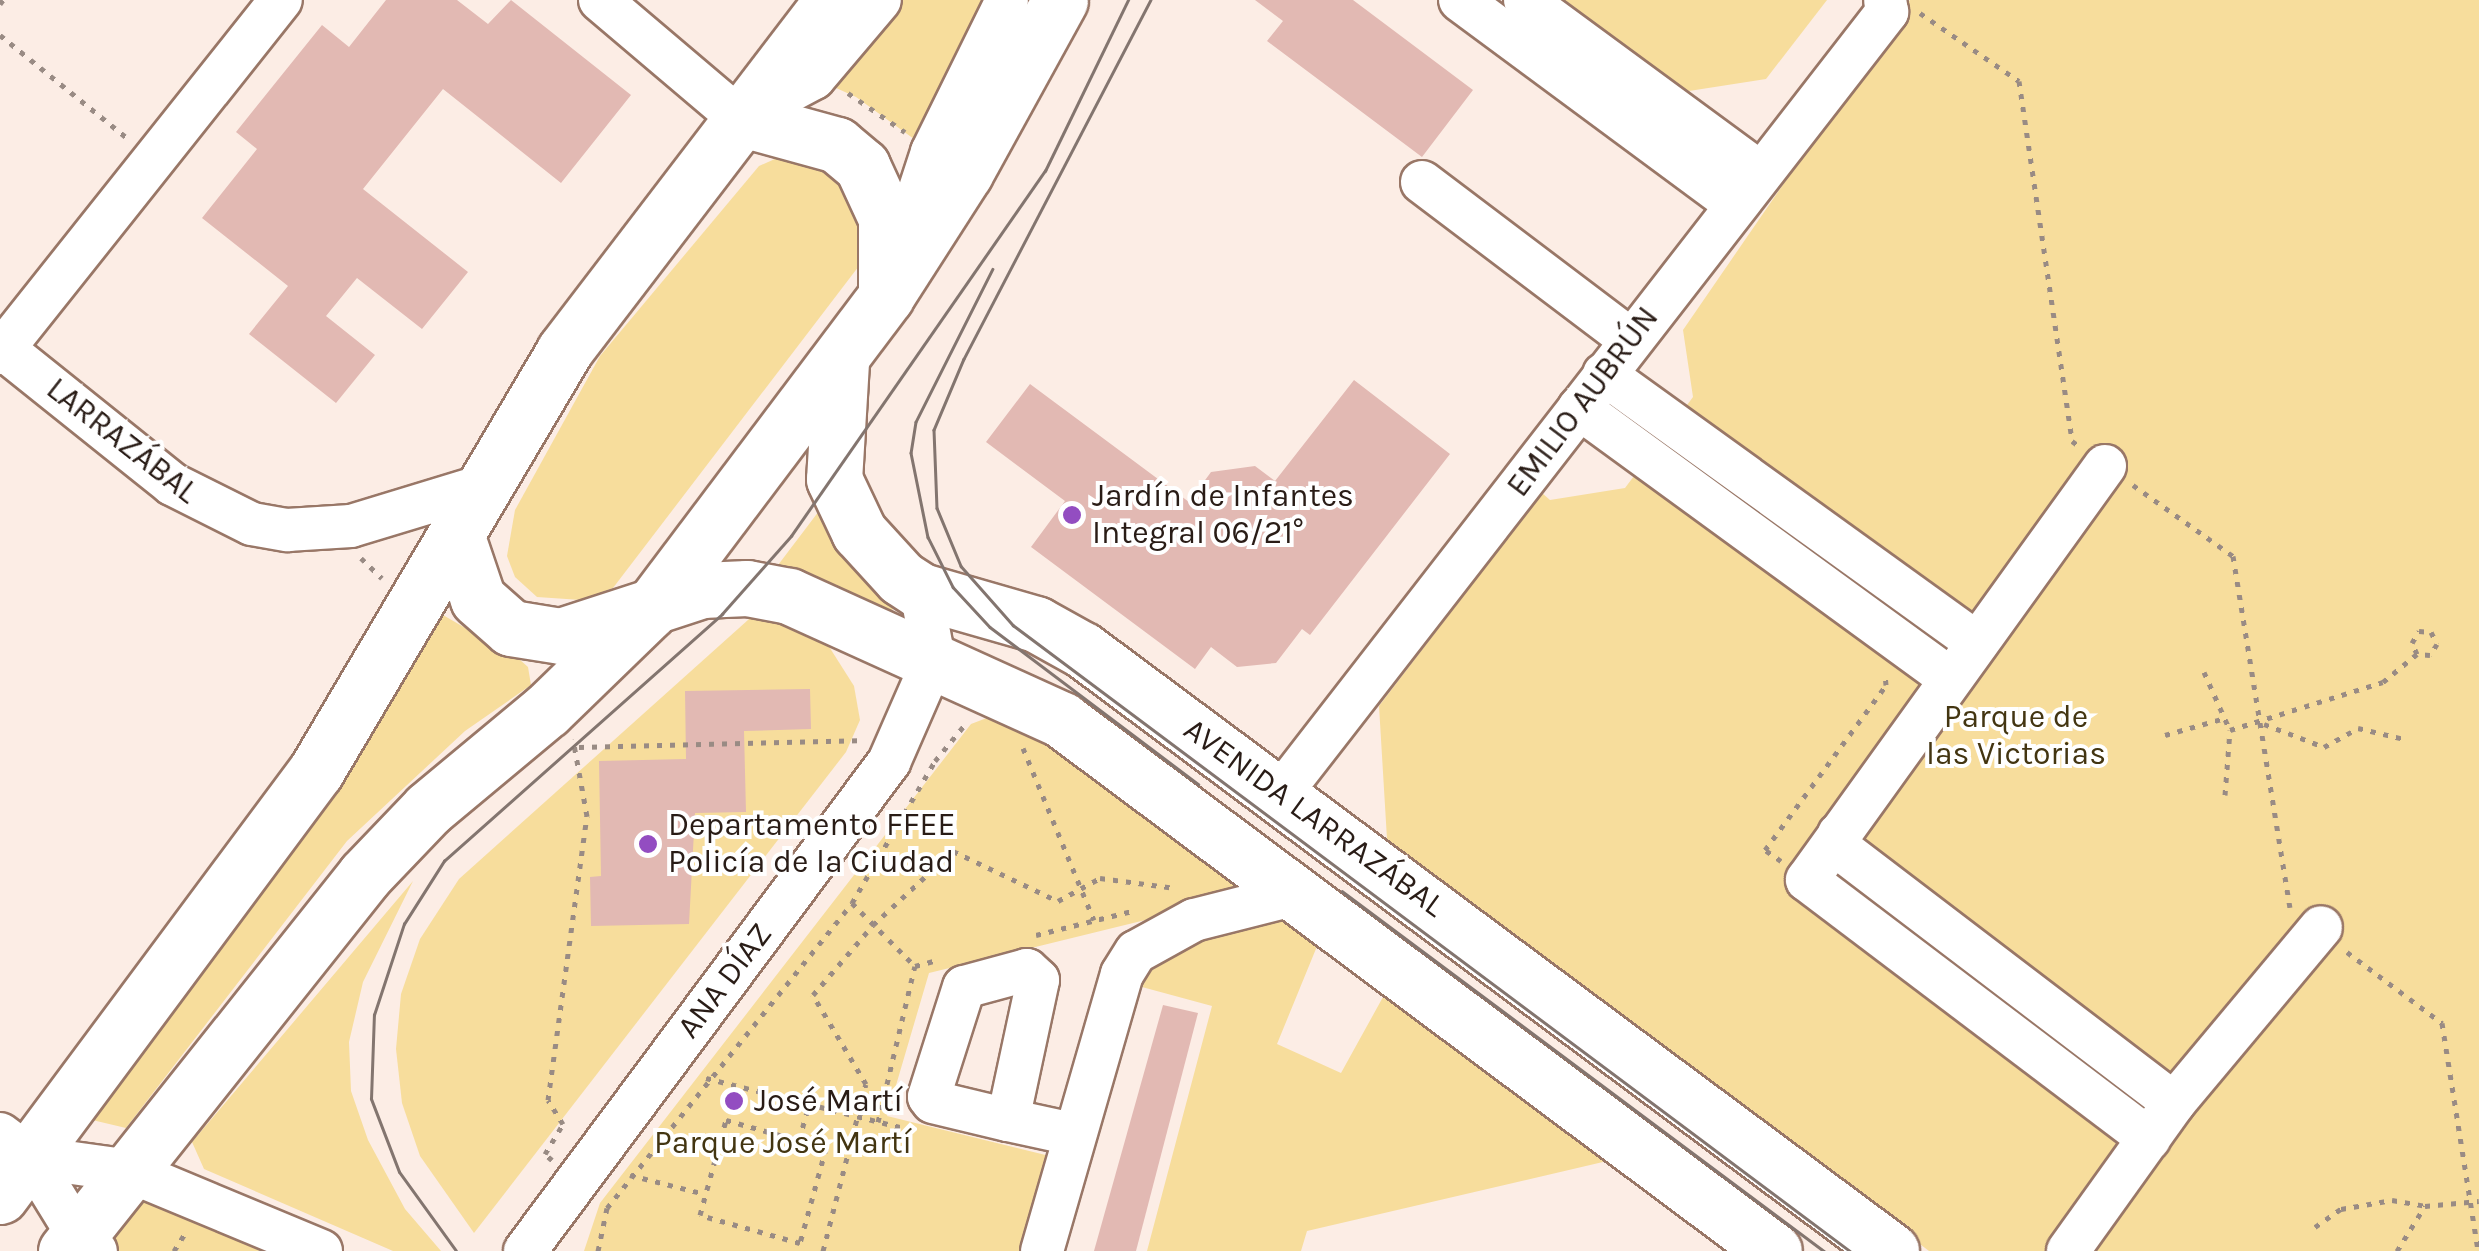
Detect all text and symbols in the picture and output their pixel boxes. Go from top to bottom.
street label: EMILIO AUBRÚN [1499,299,1667,505]
street label: LARRAZÁBAL [39,370,205,512]
place label: Jardín de Infantes Integral 06/21° [1092,478,1354,553]
marker: Jardín de Infantes Integral 06/21° [1061,504,1083,526]
park label: Parque de las Victorias [1926,699,2106,774]
street label: AVENIDA LARRAZÁBAL [1176,711,1452,925]
place label: Departamento FFEE Policía de la Ciudad [668,807,955,882]
marker: Departamento FFEE Policía de la Ciudad [637,833,659,855]
street label: ANA DÍAZ [669,916,781,1046]
place label: José Martí [754,1082,903,1120]
marker: José Martí [723,1090,745,1112]
park label: Parque José Martí [654,1124,912,1162]

